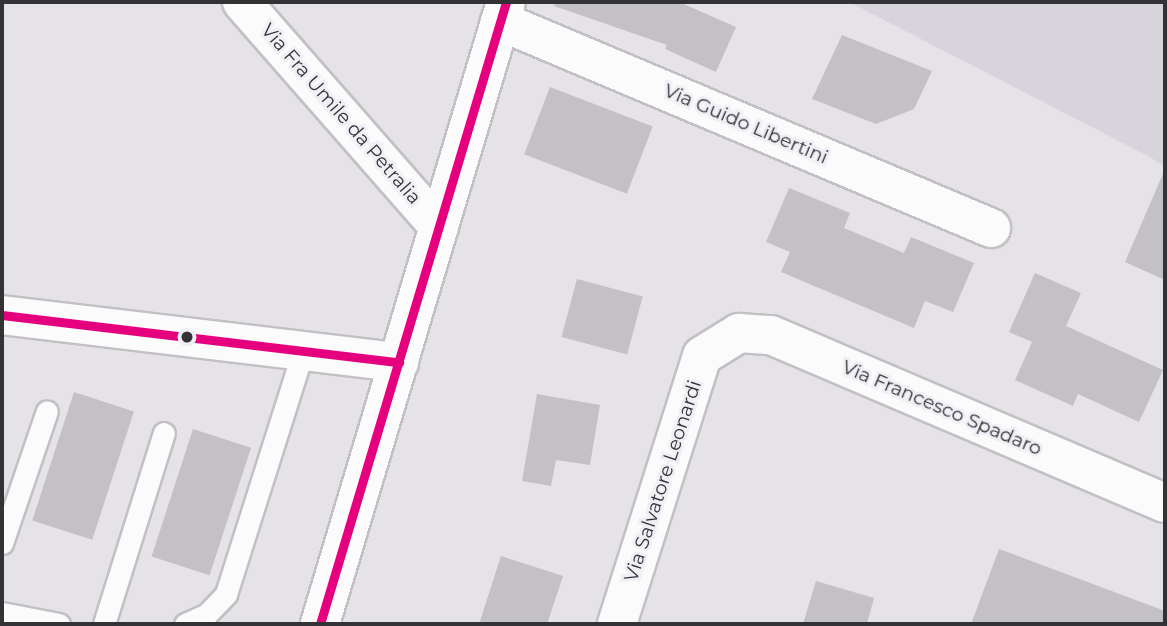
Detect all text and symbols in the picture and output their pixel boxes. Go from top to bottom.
street label: Via Fra Umile da Petralia [256,19,426,209]
street label: Via Guido Libertini [661,79,831,169]
unlabelled marker [180,330,194,344]
street label: Via Francesco Spadaro [839,356,1045,460]
street label: Via Salvatore Leonardi [620,377,706,585]

